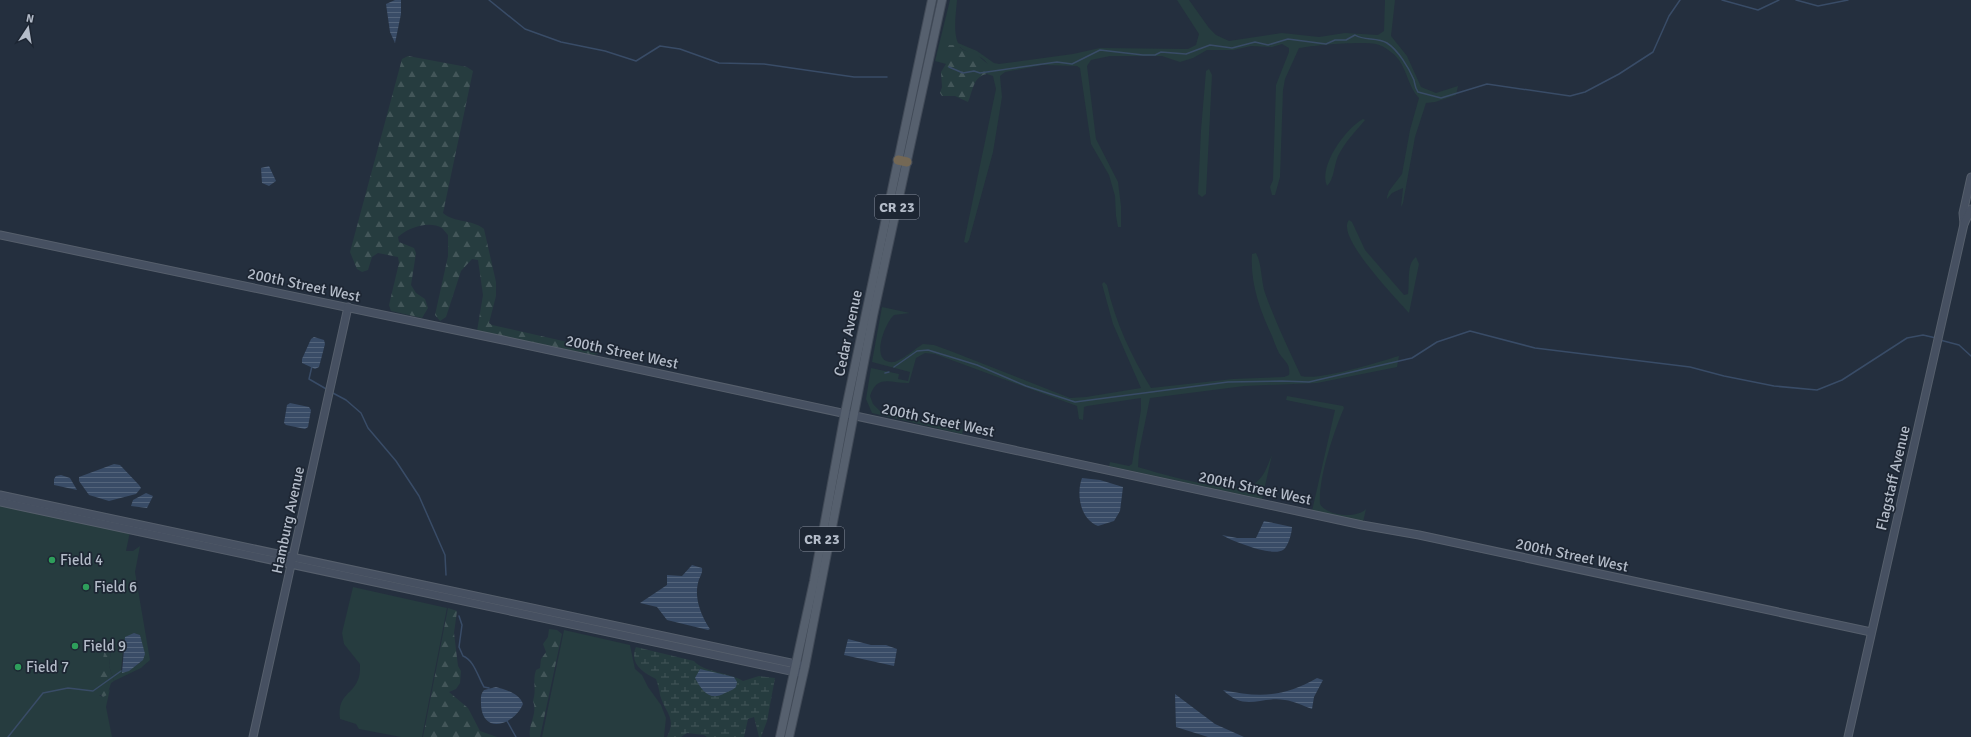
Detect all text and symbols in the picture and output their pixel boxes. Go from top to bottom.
north arrow [8,8,48,48]
text: N [25,12,35,26]
road number: CR 23 [875,195,919,219]
street label: 200th Street West [246,264,362,306]
street label: Cedar Avenue [830,288,866,378]
street label: 200th Street West [564,331,680,373]
street label: 200th Street West [880,399,996,441]
street label: Flagstaff Avenue [1872,424,1914,532]
street label: Hamburg Avenue [268,465,308,575]
street label: 200th Street West [1197,467,1313,509]
road number: CR 23 [800,527,844,551]
street label: 200th Street West [1514,534,1630,576]
place label: Field 4 [60,551,103,569]
marker: Field 4 [47,555,57,565]
place label: Field 6 [94,578,137,596]
marker: Field 6 [81,582,91,592]
place label: Field 9 [83,637,126,655]
marker: Field 9 [70,641,80,651]
place label: Field 7 [26,658,69,676]
marker: Field 7 [13,662,23,672]

